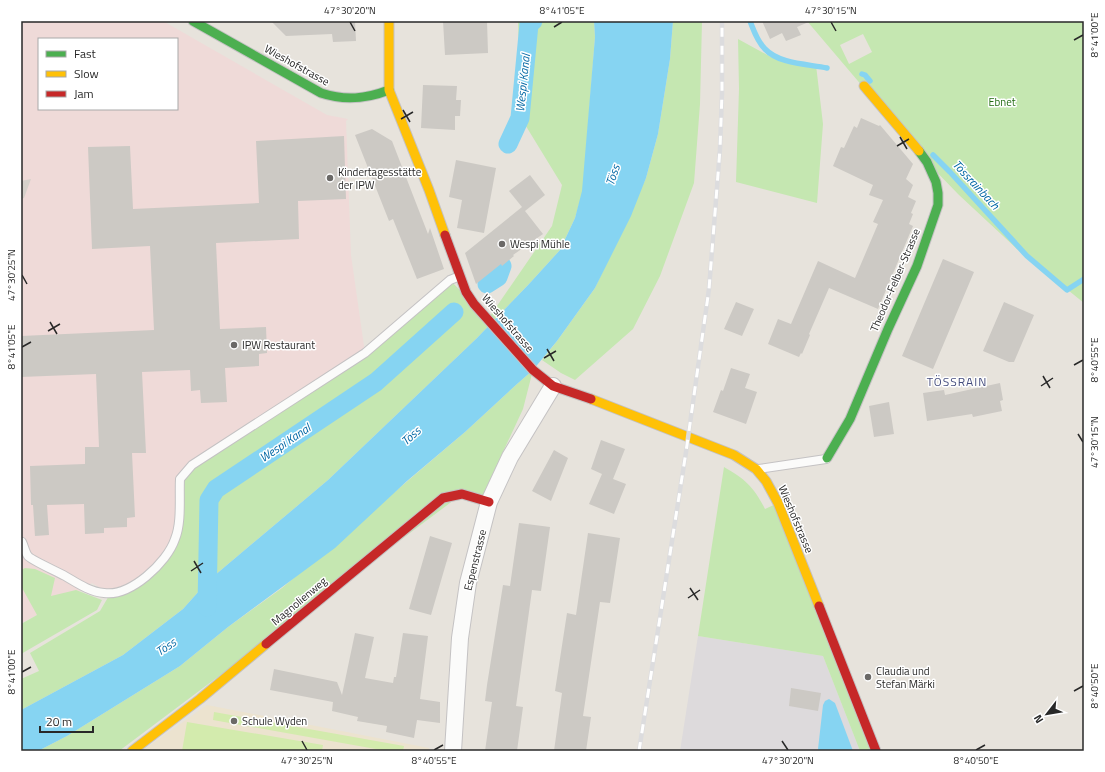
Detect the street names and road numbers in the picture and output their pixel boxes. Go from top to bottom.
street label: Wieshofstrasse [262,40,333,90]
street label: Theodor-Felber-Strasse [866,226,924,334]
street label: Wieshofstrasse [478,290,538,356]
street label: Wieshofstrasse [775,483,818,556]
street label: Espenstrasse [460,527,490,592]
street label: Magnolienweg [268,573,330,629]

